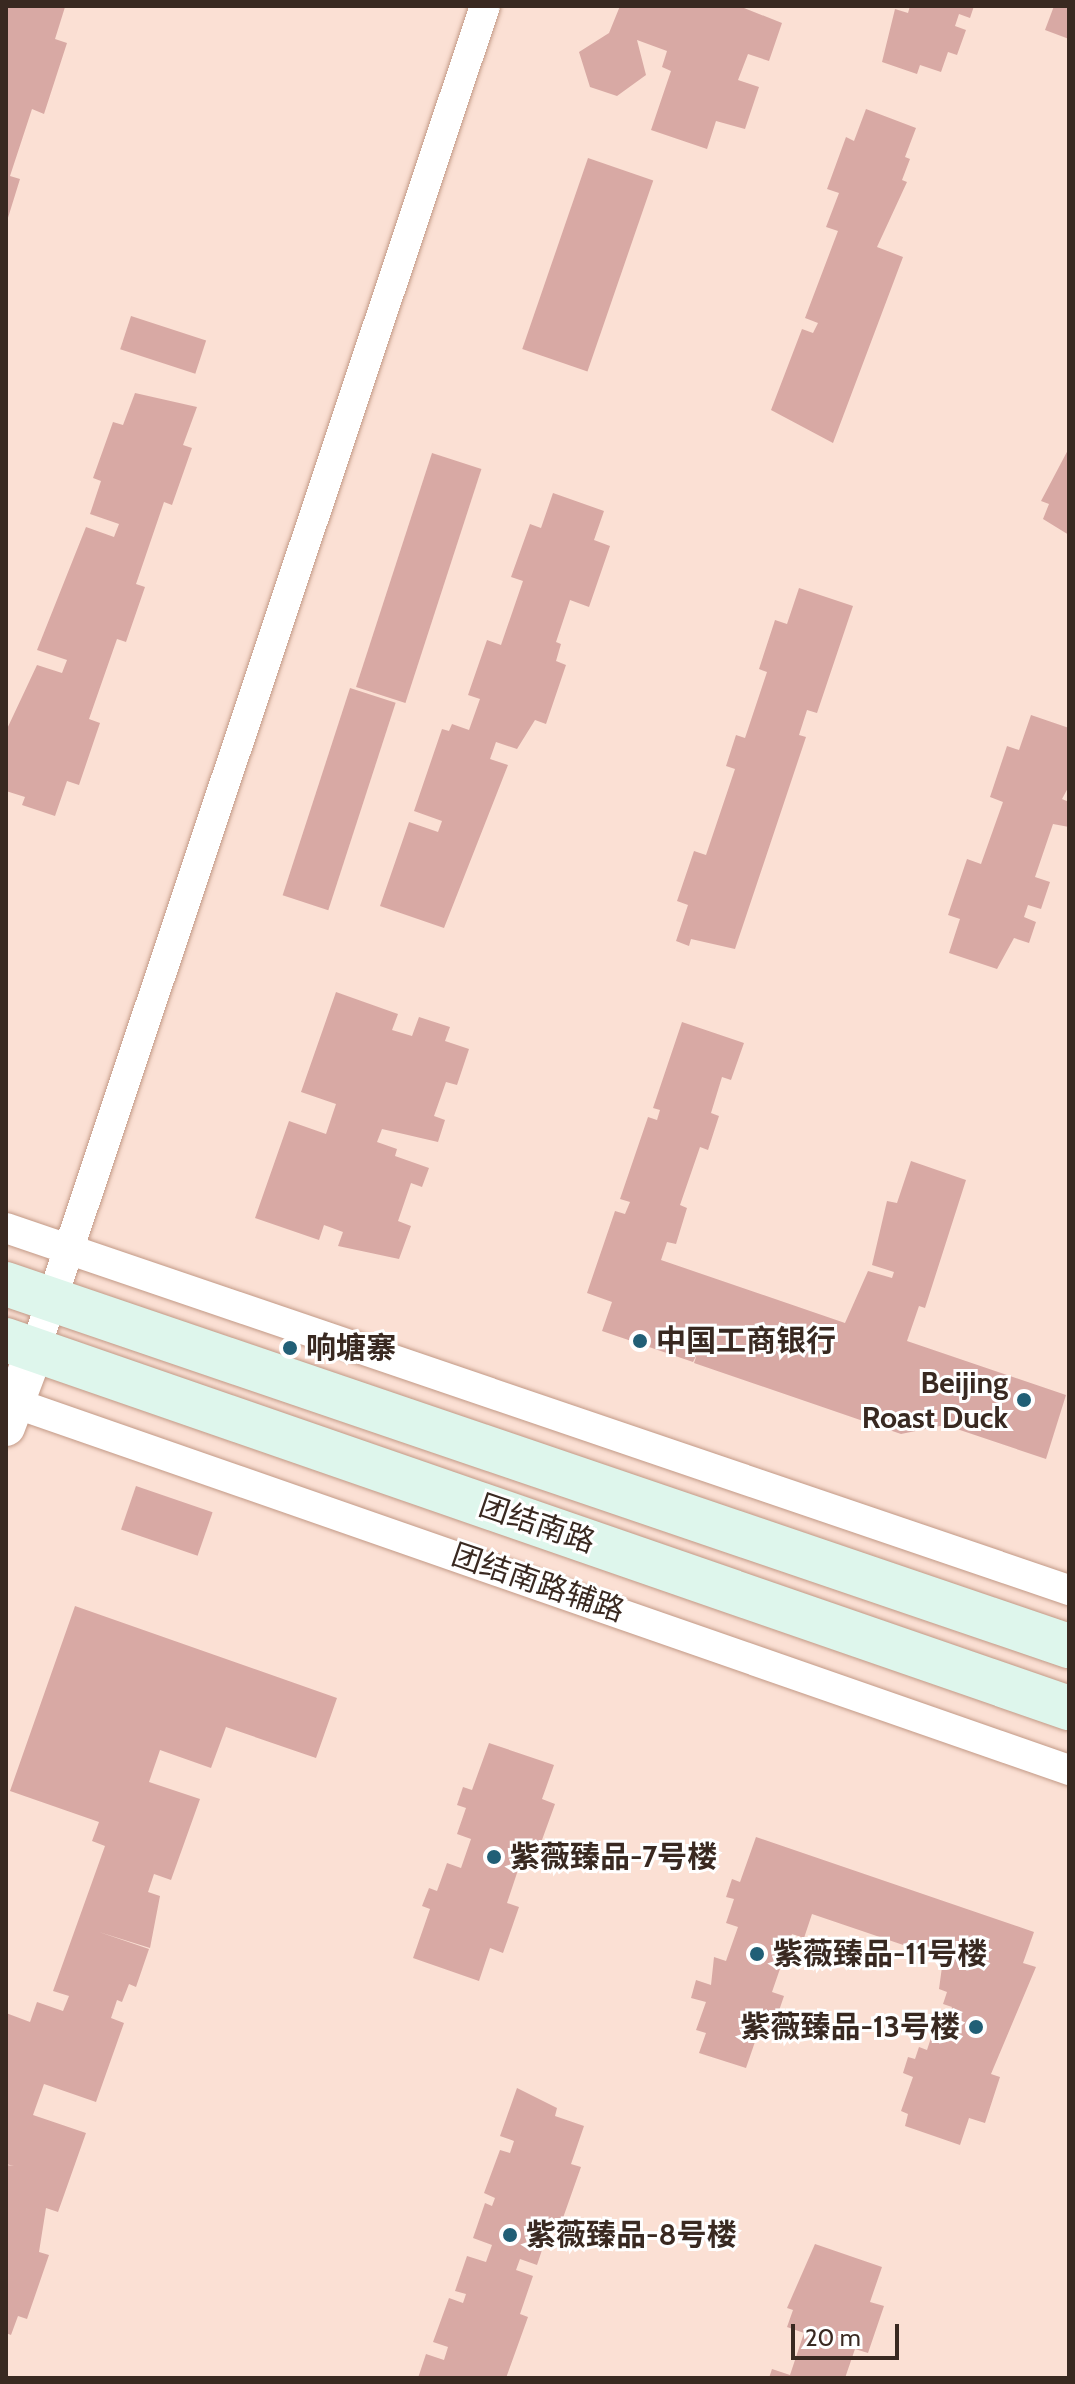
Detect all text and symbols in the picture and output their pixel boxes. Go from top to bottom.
place label: 中国工商银行 [656,1323,836,1359]
place label: 响塘寨 [306,1330,396,1366]
marker: 中国工商银行 [631,1332,649,1350]
marker: 响塘寨 [281,1339,299,1357]
place label: Beijing Roast Duck [862,1365,1008,1436]
marker: Beijing Roast Duck [1015,1391,1033,1409]
street label: 团结南路 [474,1487,600,1561]
street label: 团结南路辅路 [447,1537,629,1629]
place label: 紫薇臻品-7号楼 [510,1839,717,1875]
marker: 紫薇臻品-7号楼 [485,1848,503,1866]
place label: 紫薇臻品-11号楼 [773,1936,987,1972]
marker: 紫薇臻品-11号楼 [748,1945,766,1963]
place label: 紫薇臻品-13号楼 [741,2009,960,2045]
marker: 紫薇臻品-13号楼 [967,2018,985,2036]
place label: 紫薇臻品-8号楼 [526,2217,737,2253]
marker: 紫薇臻品-8号楼 [501,2226,519,2244]
scale bar [795,2308,903,2358]
text: 20 m [805,2323,861,2352]

